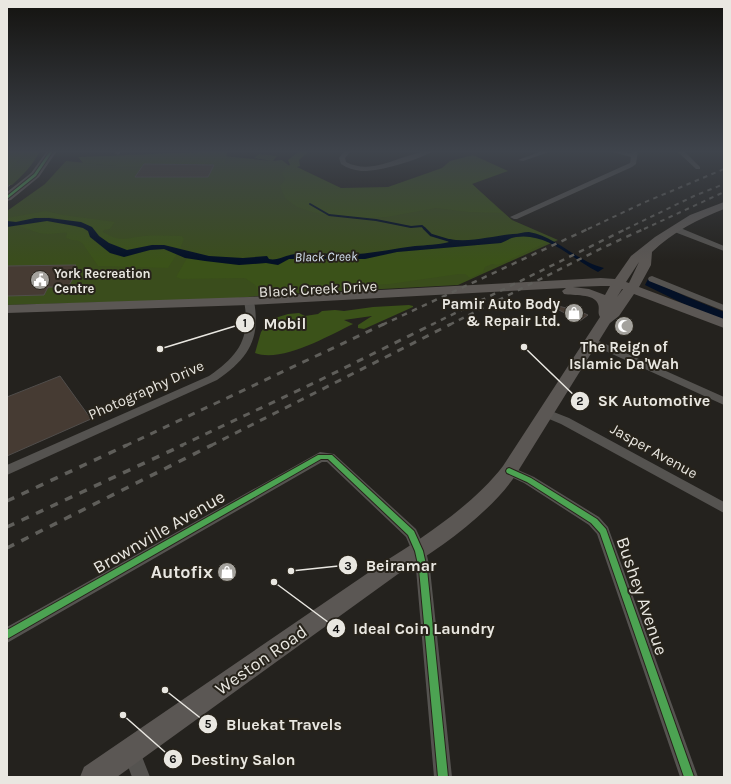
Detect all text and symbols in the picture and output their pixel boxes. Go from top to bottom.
water label: Black Creek [294,248,358,265]
place label: York Recreation Centre [54,266,151,296]
public building icon: York Recreation Centre [29,269,51,291]
street label: Black Creek Drive [258,277,378,301]
place label: Pamir Auto Body & Repair Ltd. [442,295,560,330]
shop icon: Pamir Auto Body & Repair Ltd. [563,302,585,324]
callout: Mobil [235,309,314,337]
text: Mobil [264,314,307,333]
mosque icon: The Reign of Islamic Da'Wah [613,315,635,337]
text: 1 [243,316,247,330]
place label: The Reign of Islamic Da'Wah [569,338,679,373]
street label: Photography Drive [85,356,207,424]
callout: SK Automotive [570,387,719,415]
text: SK Automotive [598,391,710,410]
text: 2 [576,394,584,408]
street label: Jasper Avenue [607,420,701,482]
street label: Brownville Avenue [89,485,229,579]
street label: Bushey Avenue [611,534,673,658]
callout: Beiramar [338,551,444,579]
text: Beiramar [366,556,437,575]
text: 3 [344,559,352,573]
place label: Autofix [151,561,213,583]
shop icon: Autofix [216,561,238,583]
callout: Ideal Coin Laundry [326,614,503,642]
text: Ideal Coin Laundry [353,619,495,638]
street label: Weston Road [211,620,311,700]
text: 4 [332,622,340,636]
callout: Bluekat Travels [198,710,350,738]
text: Bluekat Travels [226,715,342,734]
text: 5 [205,717,212,731]
callout: Destiny Salon [163,745,304,773]
text: Destiny Salon [191,750,296,769]
text: 6 [169,752,177,766]

